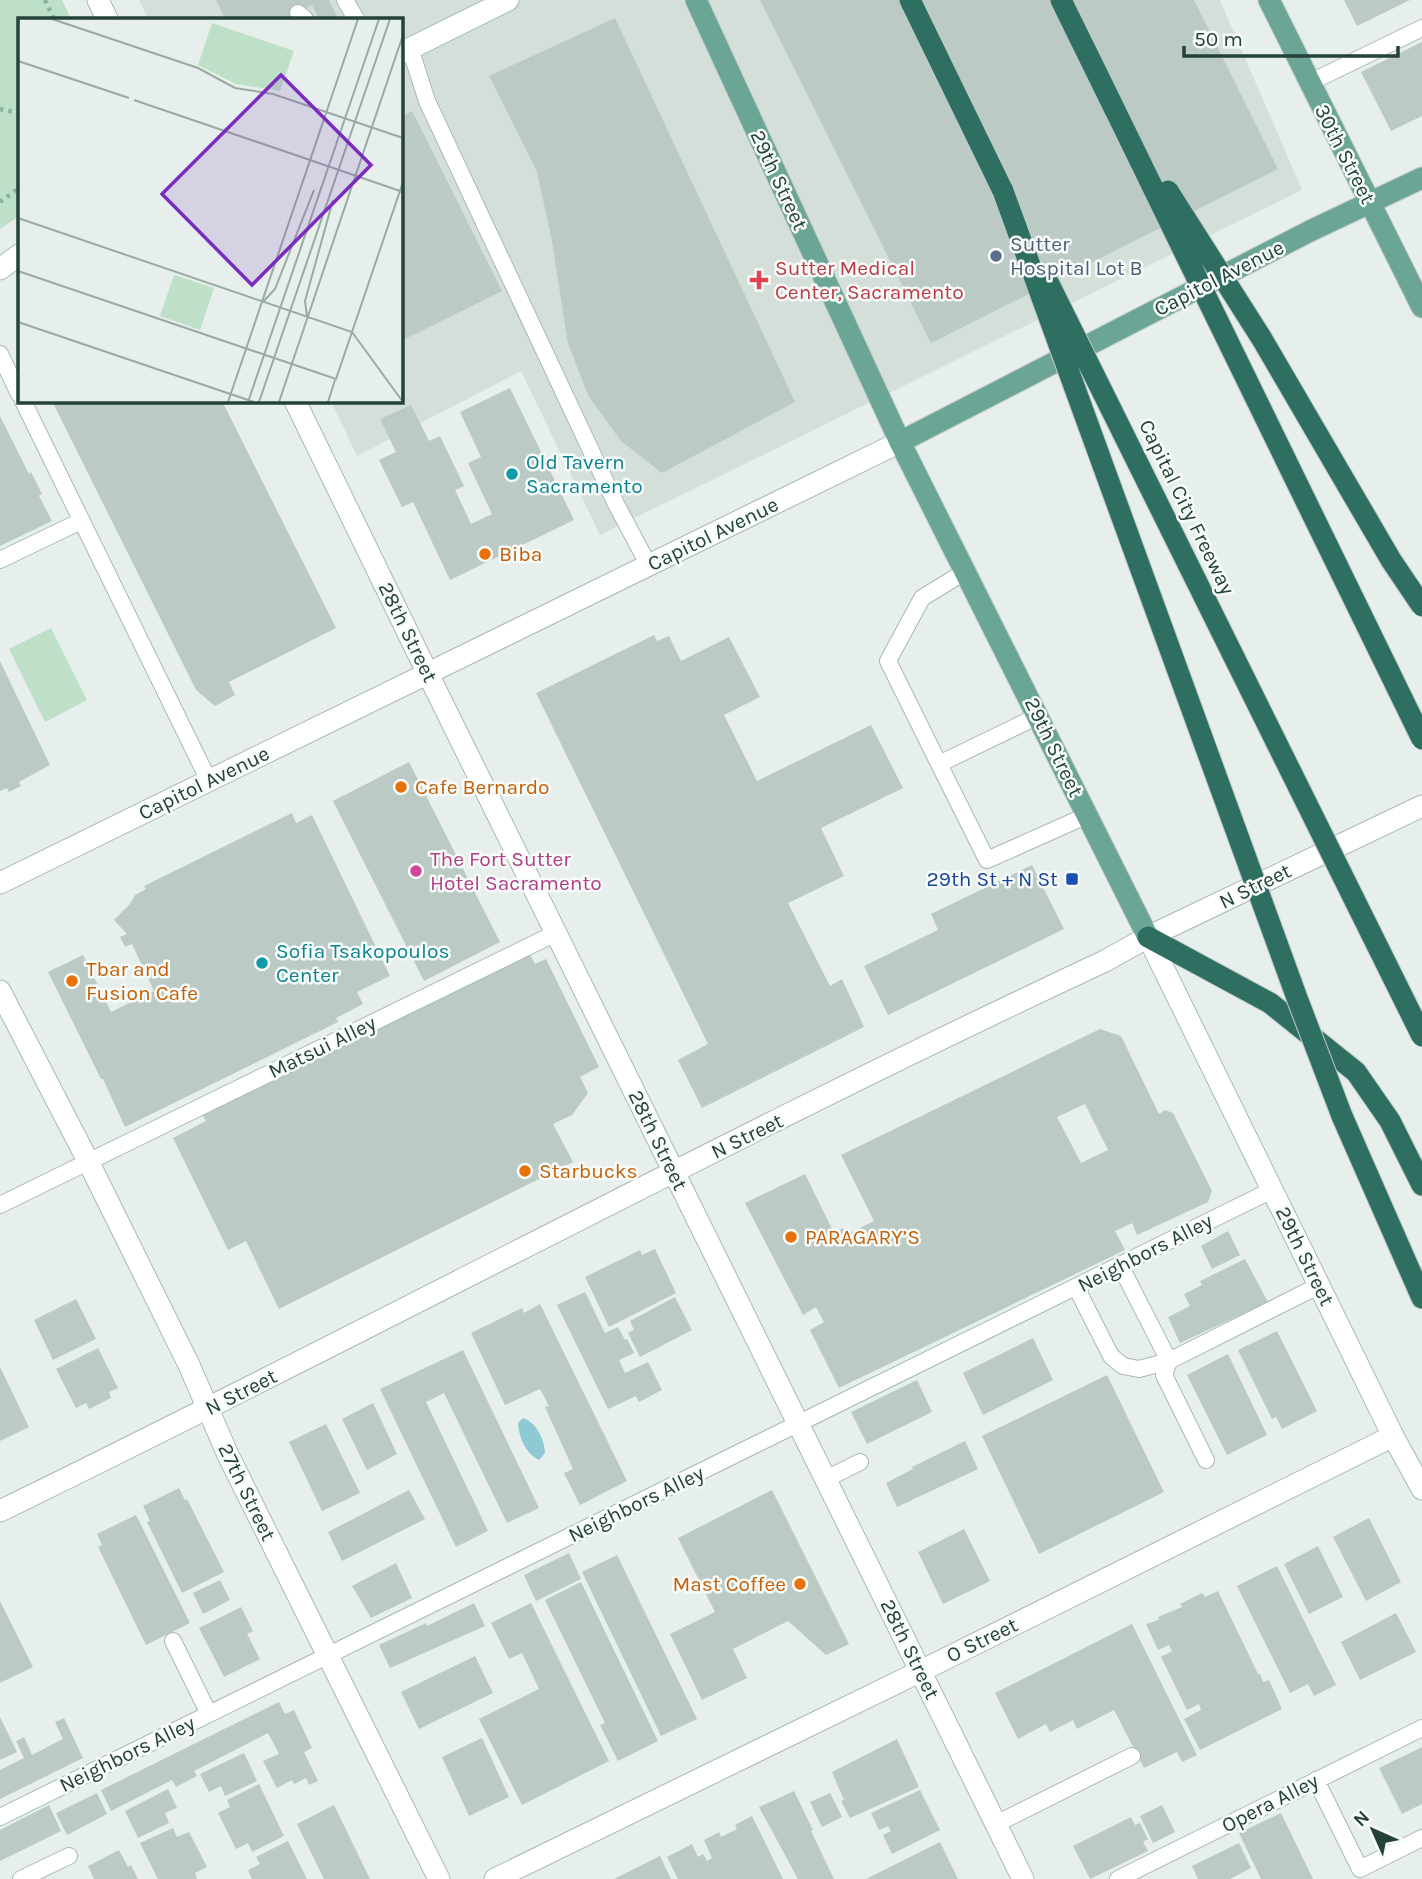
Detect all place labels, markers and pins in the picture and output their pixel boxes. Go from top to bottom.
place label: Sutter Hospital Lot B [1010,232,1143,280]
marker: Sutter Hospital Lot B [988,248,1004,264]
place label: Sutter Medical Center, Sacramento [775,256,964,304]
marker: Sutter Medical Center, Sacramento [749,270,769,290]
place label: Old Tavern Sacramento [526,450,643,498]
marker: Old Tavern Sacramento [504,466,520,482]
place label: Biba [499,542,542,566]
marker: Biba [477,546,493,562]
place label: Cafe Bernardo [415,775,550,799]
marker: Cafe Bernardo [393,779,409,795]
place label: The Fort Sutter Hotel Sacramento [430,847,602,895]
marker: The Fort Sutter Hotel Sacramento [408,863,424,879]
place label: 29th St + N St [927,867,1058,891]
marker: 29th St + N St [1064,871,1080,887]
place label: Sofia Tsakopoulos Center [276,939,449,987]
marker: Sofia Tsakopoulos Center [254,955,270,971]
place label: Tbar and Fusion Cafe [86,957,198,1005]
marker: Tbar and Fusion Cafe [64,973,80,989]
place label: Starbucks [539,1159,638,1183]
marker: Starbucks [517,1163,533,1179]
place label: PARAGARY’S [805,1225,920,1249]
marker: PARAGARY’S [783,1229,799,1245]
place label: Mast Coffee [672,1572,786,1596]
marker: Mast Coffee [792,1576,808,1592]

